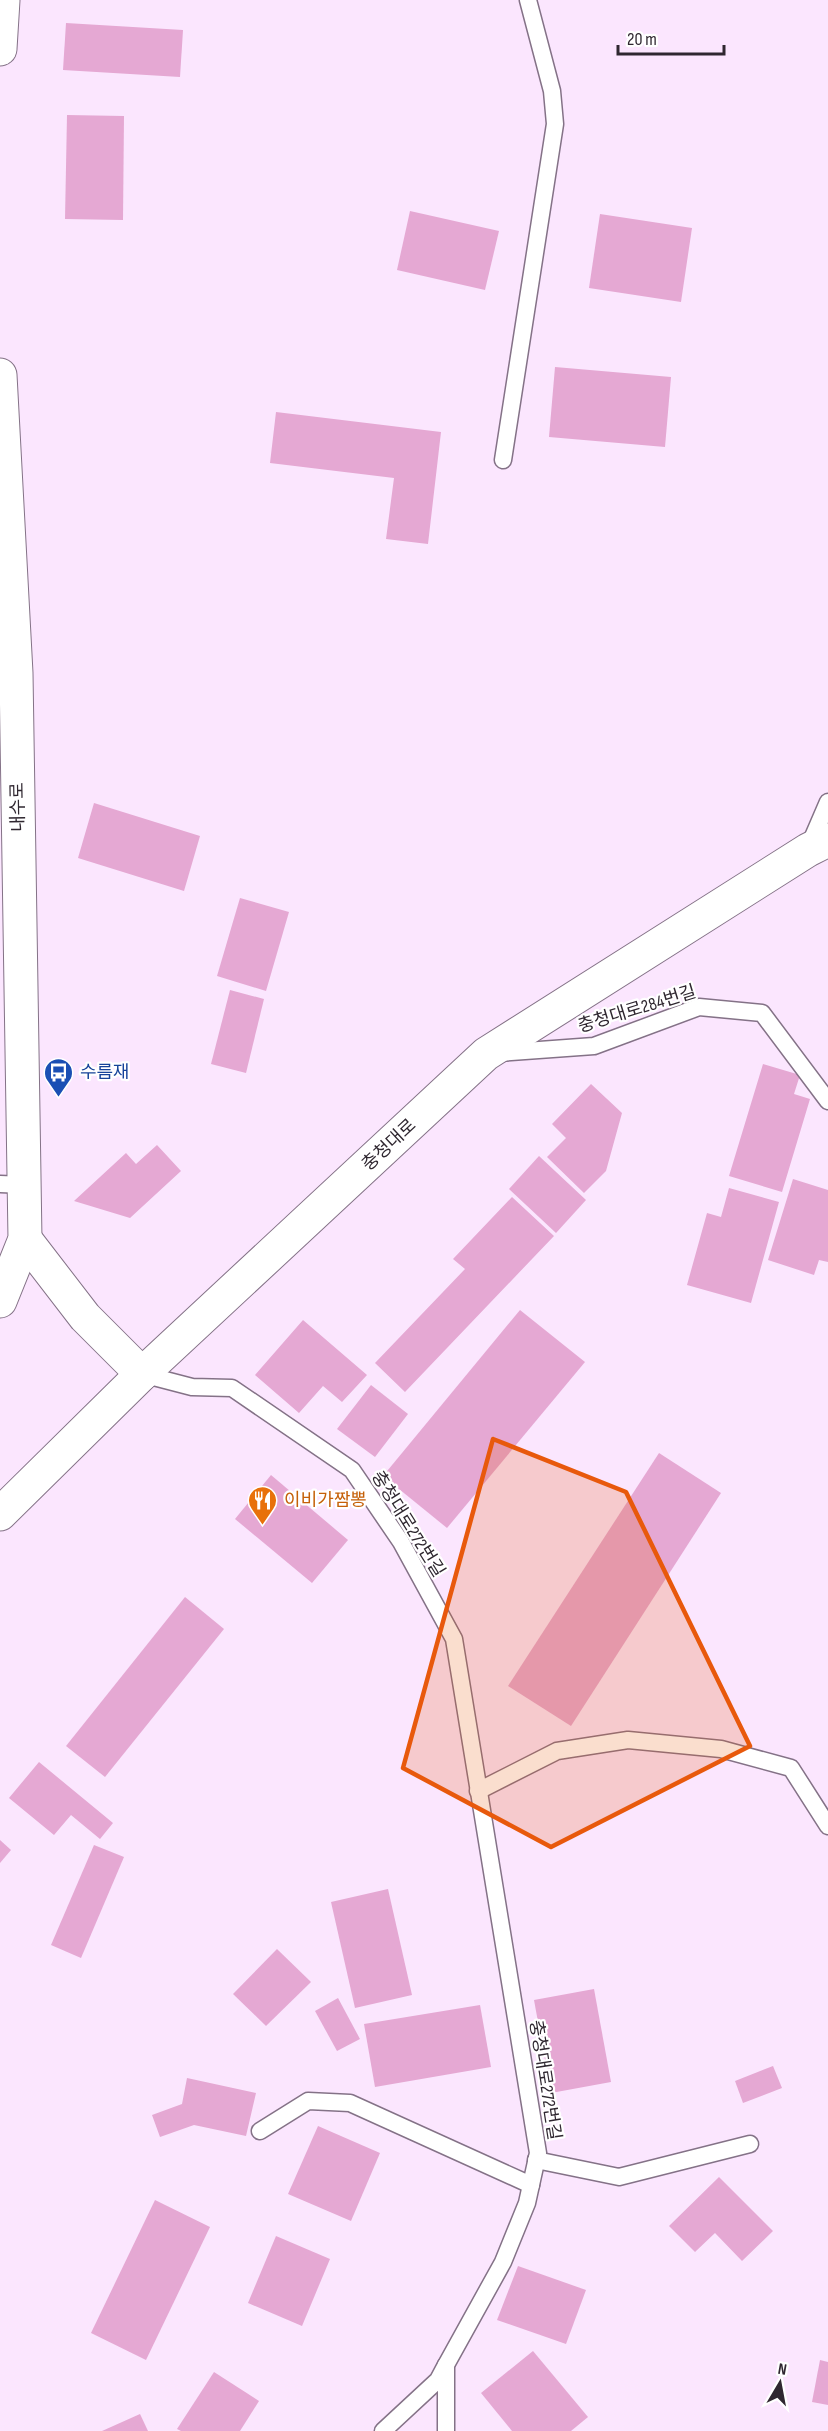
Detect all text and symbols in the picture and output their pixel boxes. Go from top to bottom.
scale bar [618,18,724,56]
text: 20 m [627,29,657,50]
street label: 내수로 [7,782,29,832]
street label: 충청대로284번길 [575,981,699,1037]
bus stop icon: 수름재 [43,1056,75,1098]
place label: 수름재 [80,1062,130,1083]
street label: 충청대로 [358,1115,420,1175]
street label: 충청대로272번길 [367,1467,449,1581]
restaurant icon: 이비가짬뽕 [247,1484,279,1526]
place label: 이비가짬뽕 [284,1490,367,1511]
street label: 충청대로272번길 [525,2018,565,2142]
north arrow [750,2353,810,2413]
text: N [776,2360,788,2380]

